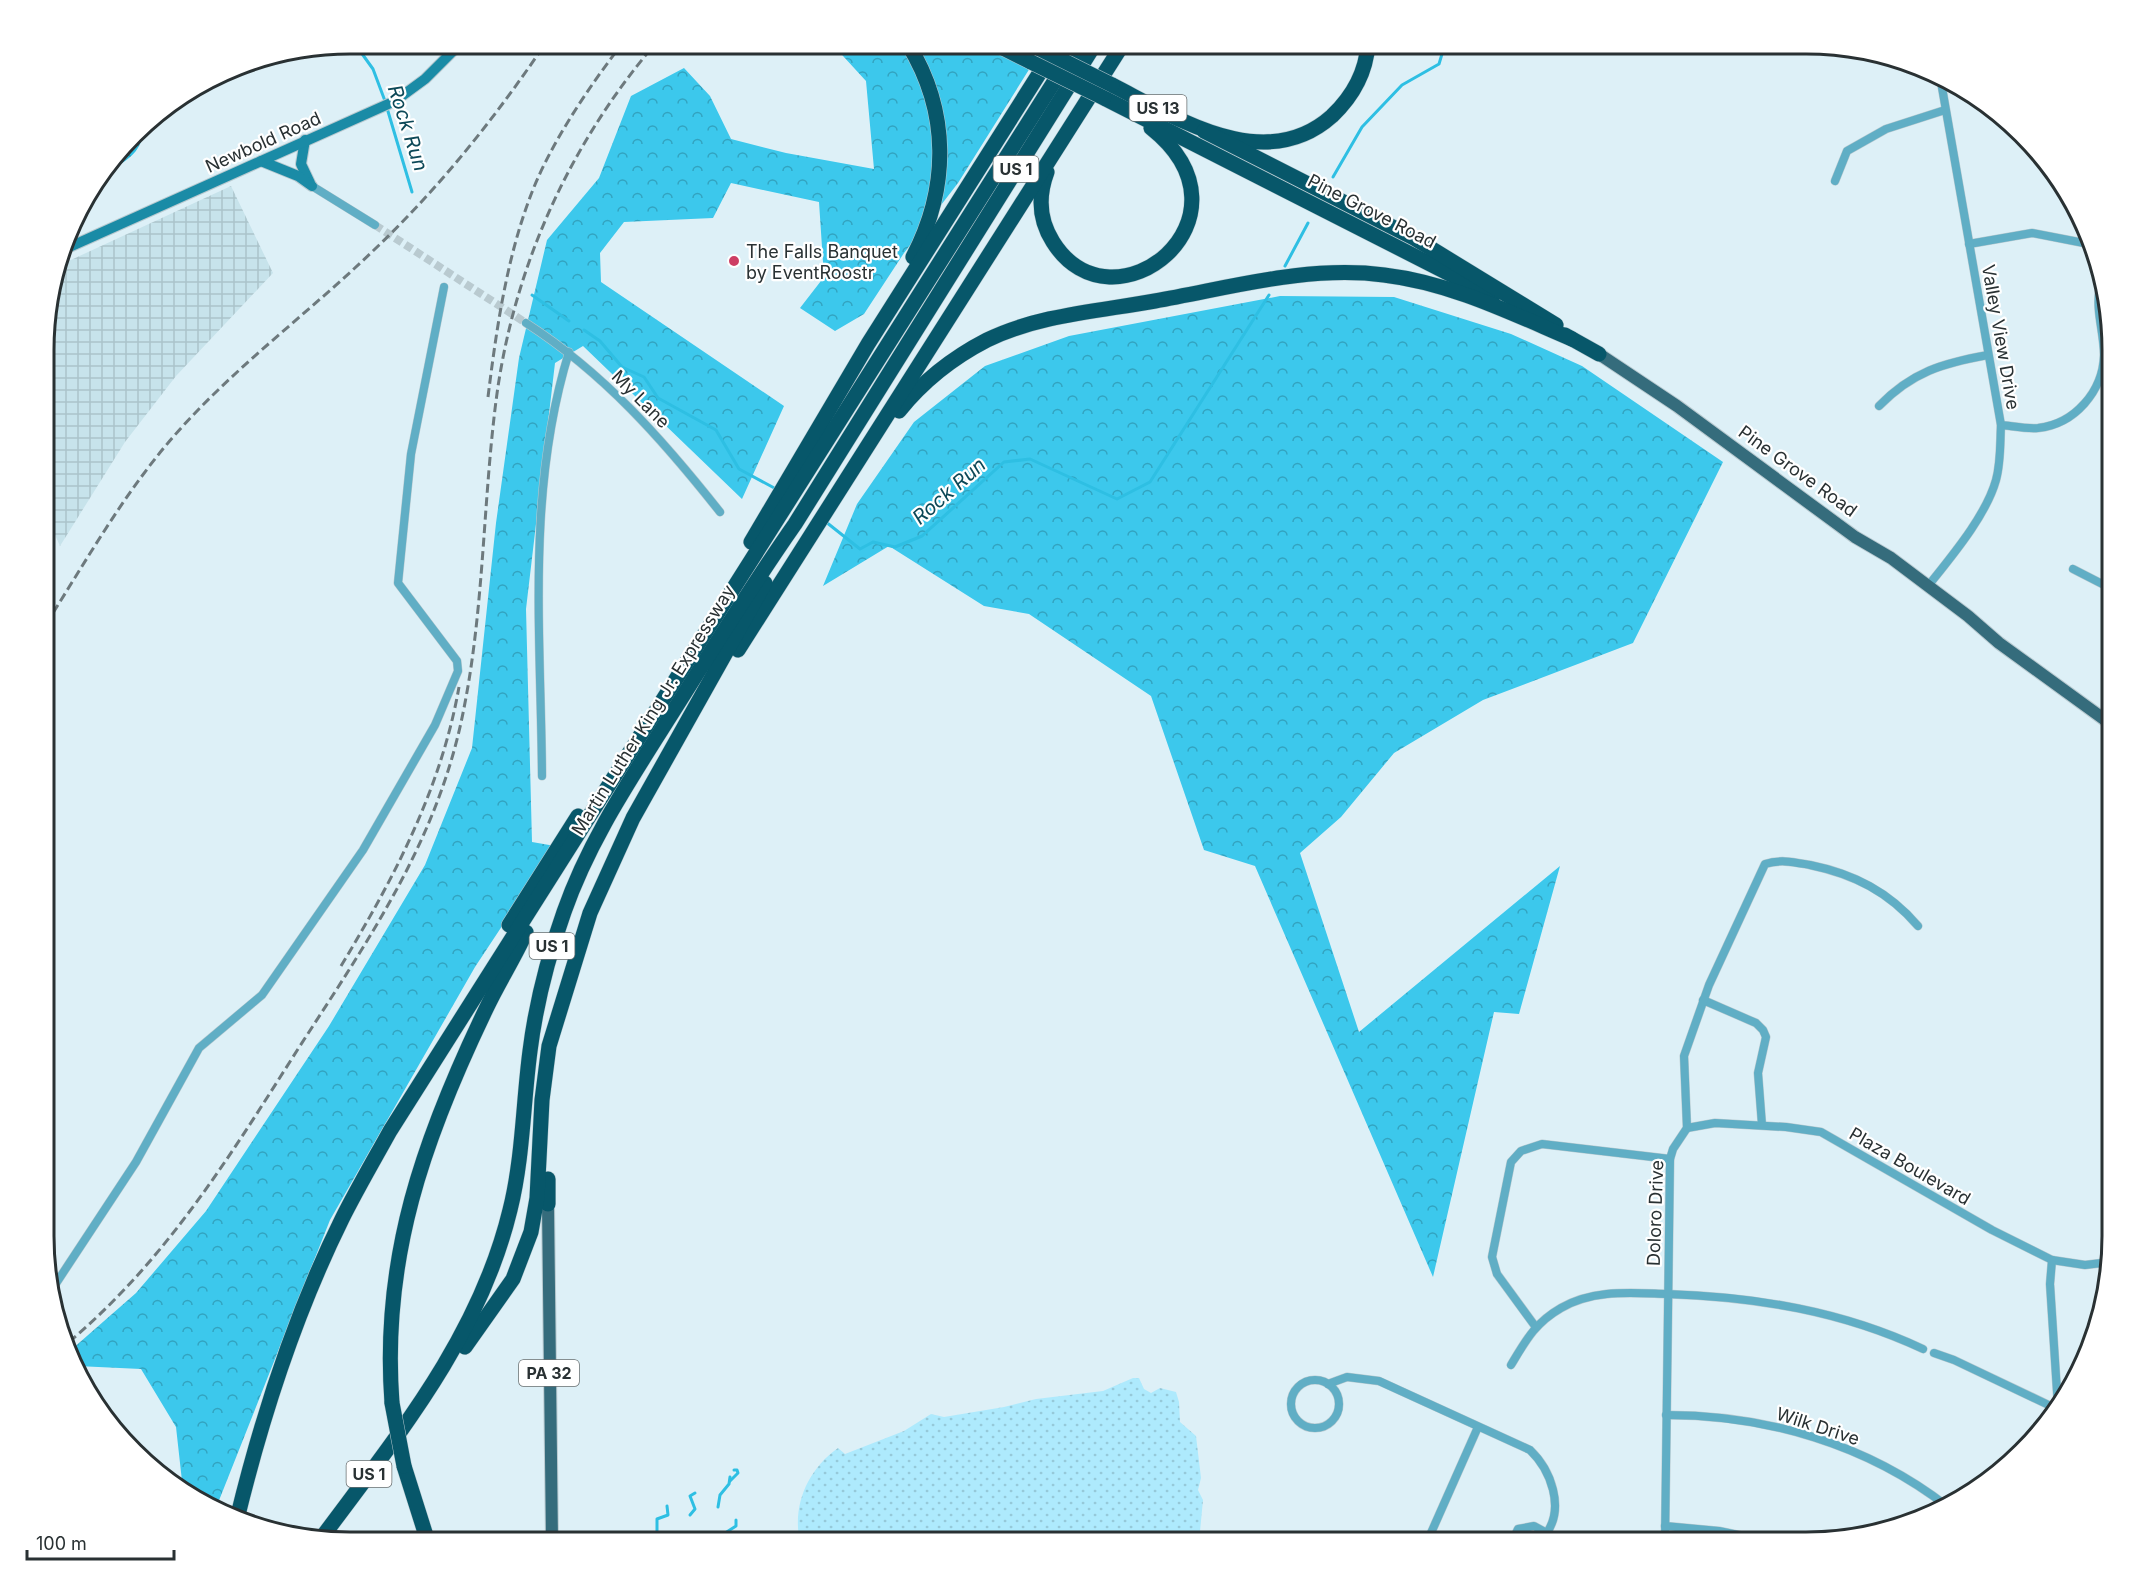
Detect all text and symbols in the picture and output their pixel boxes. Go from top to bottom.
water label: Rock Run [383,82,433,174]
road number: US 13 [1130,95,1186,121]
street label: Newbold Road [202,107,324,177]
road number: US 1 [994,156,1038,182]
street label: Pine Grove Road [1304,170,1440,252]
place label: The Falls Banquet by EventRoostr [746,241,898,283]
marker: The Falls Banquet by EventRoostr [727,254,741,268]
street label: Valley View Drive [1978,263,2024,411]
street label: My Lane [608,366,674,432]
street label: Pine Grove Road [1735,421,1861,521]
water label: Rock Run [907,453,991,529]
street label: Martin Luther King Jr. Expressway [567,581,739,839]
road number: US 1 [530,933,574,959]
street label: Plaza Boulevard [1846,1123,1974,1209]
street label: Doloro Drive [1643,1160,1667,1266]
road number: PA 32 [519,1360,579,1386]
street label: Wilk Drive [1774,1403,1862,1449]
road number: US 1 [346,1461,392,1487]
scale bar [27,1523,174,1561]
text: 100 m [36,1533,87,1554]

